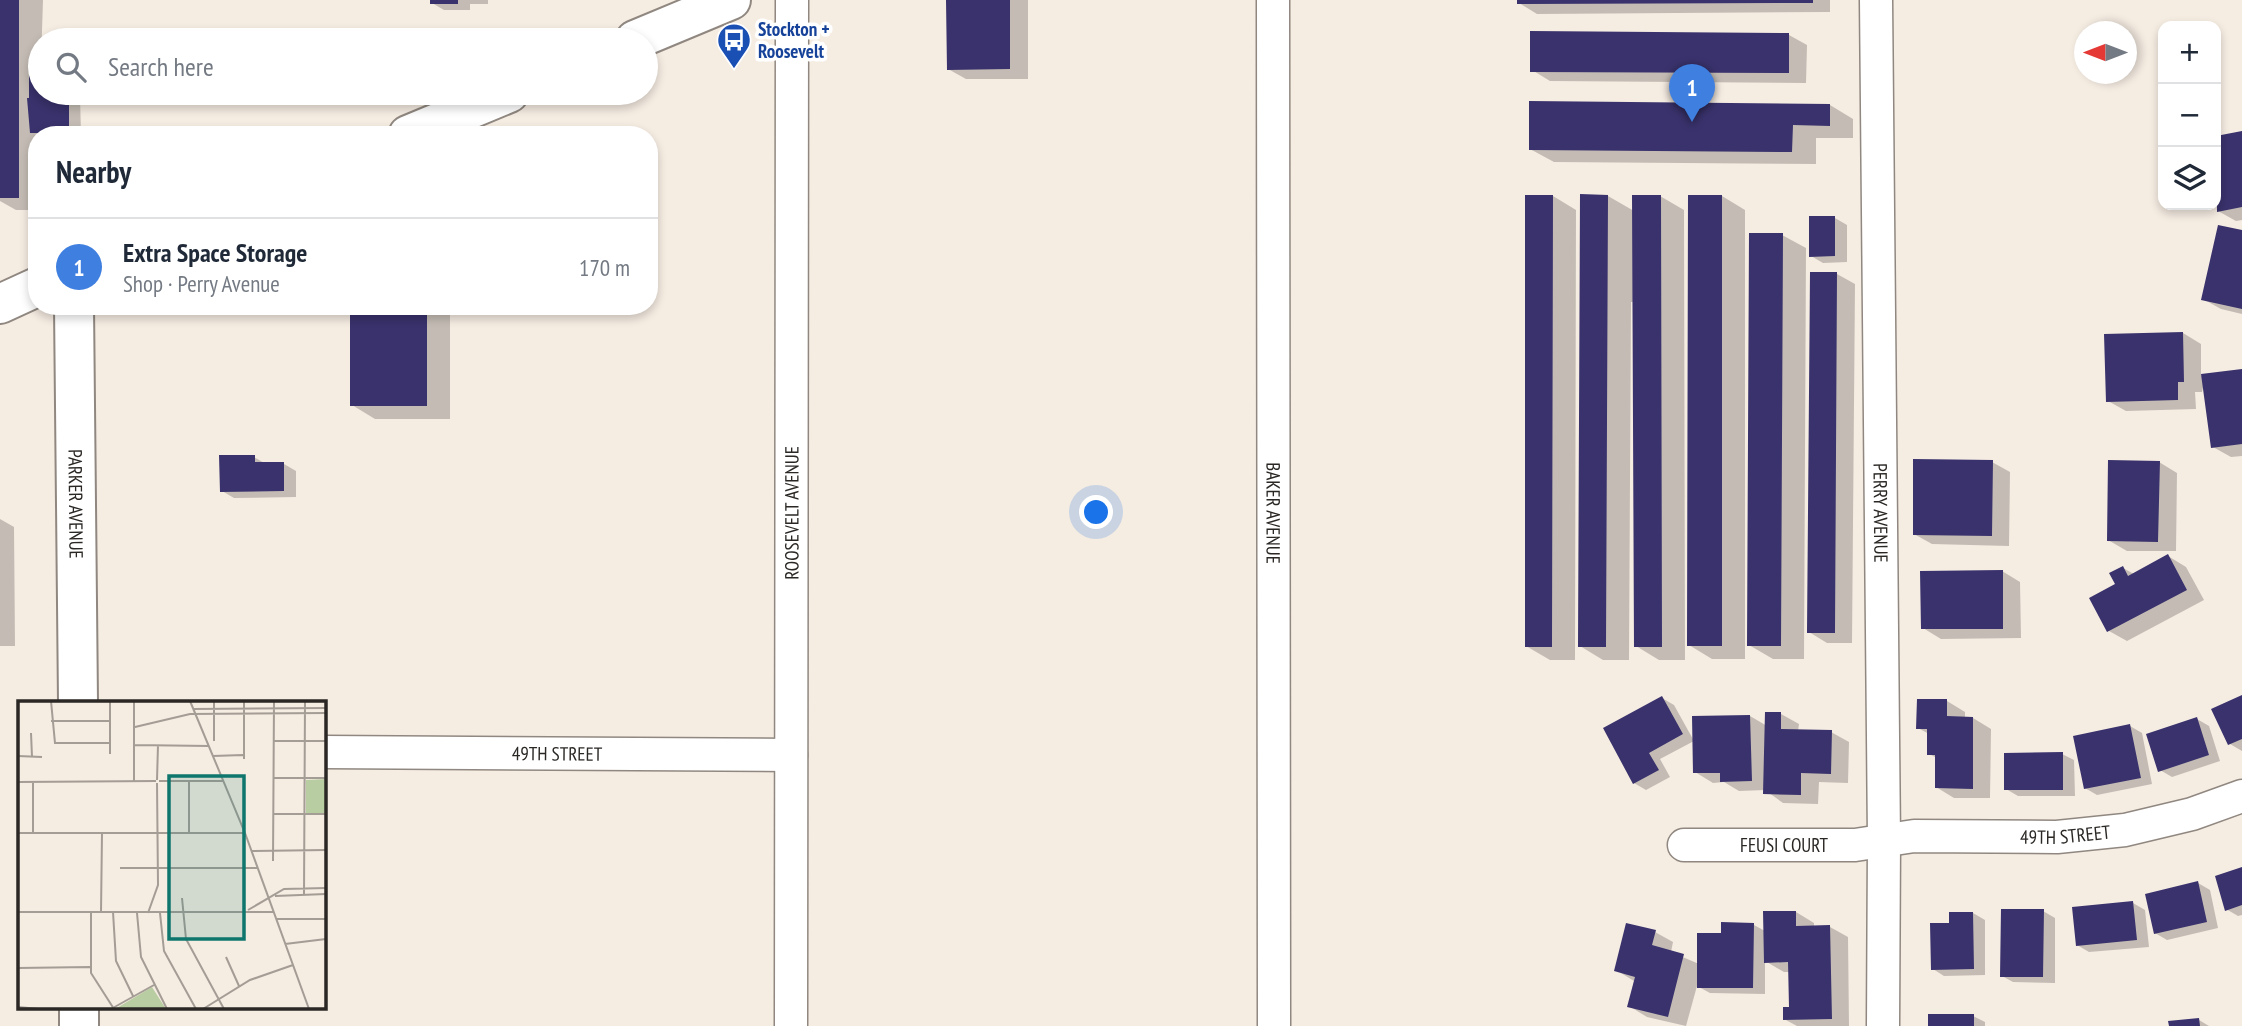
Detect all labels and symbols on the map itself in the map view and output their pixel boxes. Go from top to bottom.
place label: Stockton + Roosevelt [758,17,830,63]
bus stop icon: Stockton + Roosevelt [715,21,753,70]
north arrow [2074,21,2137,84]
pin: 1 [1669,64,1715,122]
street label: ROOSEVELT AVENUE [779,446,804,580]
street label: PARKER AVENUE [63,449,89,559]
street label: BAKER AVENUE [1261,462,1286,564]
street label: PERRY AVENUE [1868,463,1893,563]
your location [1079,495,1113,529]
inset map [18,701,326,1009]
street label: 49TH STREET [512,741,603,766]
street label: 49TH STREET [2020,820,2112,849]
street label: FEUSI COURT [1740,833,1828,857]

